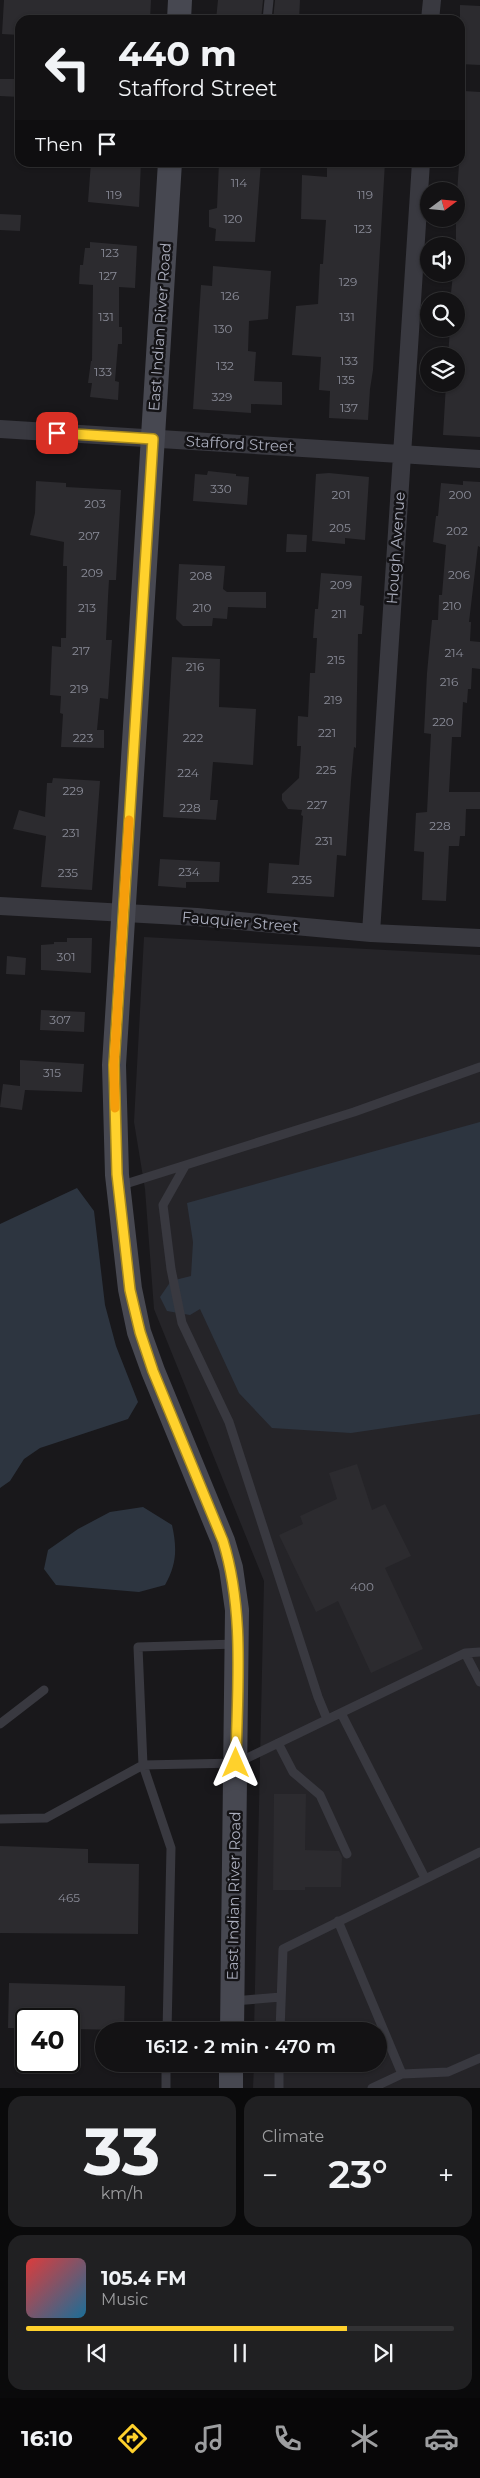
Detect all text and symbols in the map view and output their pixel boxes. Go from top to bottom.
text: 440 m [118,32,237,75]
icon: left [35,35,100,100]
text: Stafford Street [118,75,277,102]
icon: arrive [93,130,121,158]
text: Then [35,133,83,156]
house number: 114 [231,175,247,190]
north arrow [420,182,465,228]
map controls [420,182,465,392]
house number: 119 [106,187,122,202]
house number: 119 [357,187,373,202]
house number: 120 [223,211,243,226]
house number: 123 [354,221,372,236]
button: sound [420,237,465,282]
street label: East Indian River Road [144,242,175,412]
house number: 123 [101,245,119,260]
house number: 127 [99,268,117,283]
house number: 129 [339,274,357,289]
house number: 126 [221,288,239,303]
button: search [420,292,465,337]
house number: 131 [98,309,114,324]
house number: 131 [339,309,355,324]
house number: 130 [213,321,233,336]
button: layers [420,347,465,392]
house number: 133 [340,353,358,368]
house number: 132 [216,358,234,373]
house number: 133 [94,364,112,379]
house number: 135 [337,372,355,387]
house number: 329 [212,389,232,404]
house number: 137 [340,400,358,415]
pin [36,412,78,454]
icon: arrive [43,419,71,447]
street label: Stafford Street [185,431,295,456]
house number: 330 [210,481,232,496]
house number: 201 [331,487,351,502]
house number: 200 [449,487,471,502]
street label: Hough Avenue [382,491,409,605]
house number: 203 [84,496,106,511]
house number: 205 [329,520,351,535]
house number: 202 [446,523,468,538]
house number: 207 [78,528,100,543]
house number: 209 [81,565,103,580]
house number: 206 [448,567,470,582]
house number: 208 [190,568,213,583]
house number: 209 [330,577,352,592]
house number: 210 [442,598,462,613]
house number: 213 [78,600,96,615]
house number: 210 [192,600,212,615]
house number: 211 [331,606,347,621]
house number: 217 [72,643,90,658]
house number: 214 [444,645,464,660]
house number: 215 [327,652,345,667]
house number: 216 [186,659,204,674]
house number: 216 [440,674,458,689]
house number: 219 [70,681,88,696]
house number: 219 [324,692,342,707]
house number: 220 [432,714,454,729]
house number: 221 [318,725,336,740]
house number: 223 [73,730,93,745]
house number: 222 [183,730,203,745]
house number: 225 [316,762,336,777]
house number: 224 [177,765,199,780]
house number: 229 [63,783,83,798]
house number: 227 [307,797,327,812]
house number: 228 [179,800,201,815]
house number: 228 [429,818,451,833]
house number: 231 [62,825,80,840]
house number: 231 [315,833,333,848]
house number: 234 [178,864,200,879]
house number: 235 [58,865,78,880]
house number: 235 [292,872,312,887]
street label: Fauquier Street [181,907,299,936]
house number: 301 [56,949,76,964]
house number: 307 [49,1012,71,1027]
house number: 315 [43,1065,61,1080]
house number: 400 [350,1579,374,1594]
position arrow [209,1736,261,1788]
street label: East Indian River Road [223,1811,244,1981]
house number: 465 [58,1890,80,1905]
speed limit sign: 40 [15,2008,80,2073]
text: 16:12 · 2 min · 470 m [146,2035,336,2058]
text: 33 [84,2112,160,2191]
text: Climate [262,2127,324,2146]
text: 23° [328,2151,388,2198]
text: − [262,2158,278,2192]
text: + [438,2158,454,2192]
text: km/h [101,2184,143,2203]
text: 105.4 FM [101,2267,186,2290]
text: Music [101,2290,148,2309]
icon: previous [83,2339,111,2367]
icon: pause [226,2339,254,2367]
icon: next [369,2339,397,2367]
icon: directions [115,2421,150,2456]
icon: music [192,2421,227,2456]
icon: phone [270,2421,305,2456]
icon: climate [347,2421,382,2456]
icon: car [424,2421,459,2456]
text: 16:10 [21,2425,73,2452]

